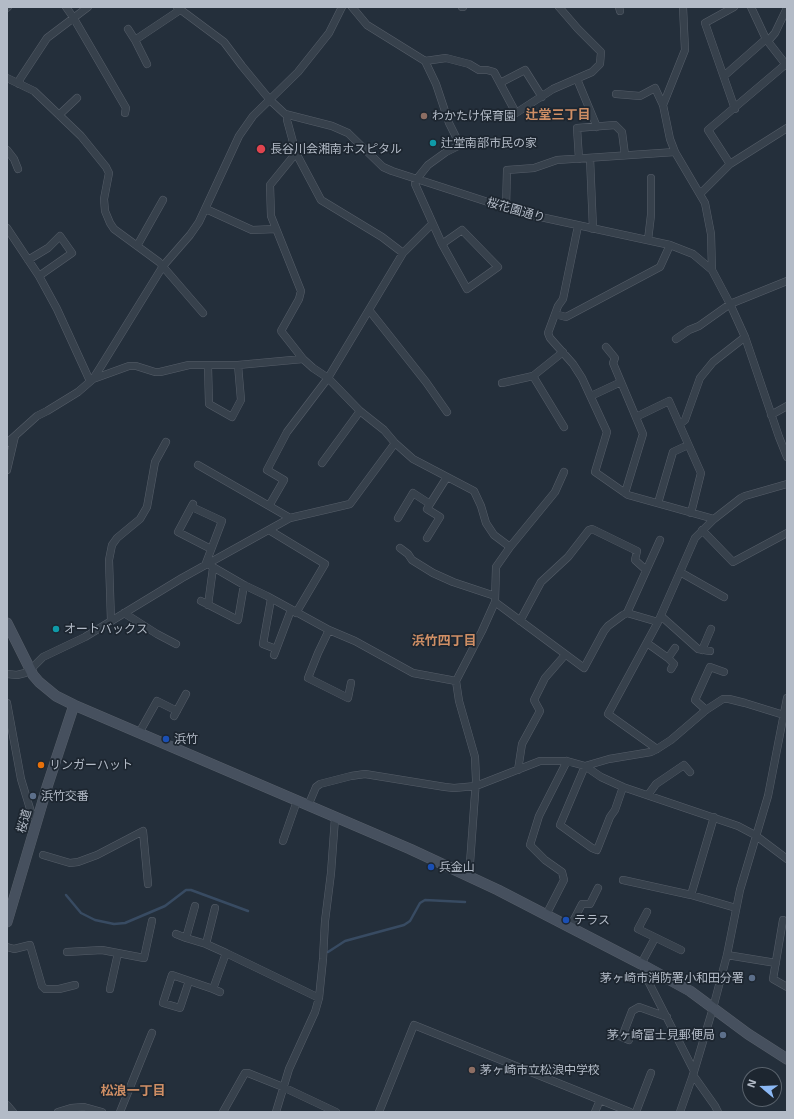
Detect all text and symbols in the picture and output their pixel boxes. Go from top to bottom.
district label: 辻堂三丁目 [526,107,590,123]
place label: わかたけ保育園 [432,109,516,123]
marker: わかたけ保育園 [419,111,429,121]
place label: 辻堂南部市民の家 [441,136,537,150]
marker: 辻堂南部市民の家 [428,138,438,148]
place label: 長谷川会湘南ホスピタル [270,142,402,156]
marker: 長谷川会湘南ホスピタル [255,143,267,155]
street label: 桜花園通り [485,195,547,225]
place label: オートバックス [64,622,148,636]
marker: オートバックス [51,624,61,634]
district label: 浜竹四丁目 [412,633,476,649]
place label: 浜竹 [174,732,198,746]
marker: 浜竹 [161,734,171,744]
place label: リンガーハット [49,758,133,772]
marker: リンガーハット [36,760,46,770]
place label: 浜竹交番 [41,789,89,803]
marker: 浜竹交番 [28,791,38,801]
street label: 桜道 [14,807,34,835]
place label: 兵金山 [439,860,475,874]
marker: 兵金山 [426,862,436,872]
place label: テラス [574,913,610,927]
marker: テラス [561,915,571,925]
place label: 茅ヶ崎市消防署小和田分署 [600,971,744,985]
marker: 茅ヶ崎市消防署小和田分署 [747,973,757,983]
place label: 茅ヶ崎富士見郵便局 [607,1028,715,1042]
marker: 茅ヶ崎富士見郵便局 [718,1030,728,1040]
place label: 茅ヶ崎市立松浪中学校 [480,1063,600,1077]
marker: 茅ヶ崎市立松浪中学校 [467,1065,477,1075]
north arrow [742,1067,782,1107]
text: N [744,1077,759,1089]
district label: 松浪一丁目 [101,1083,165,1099]

